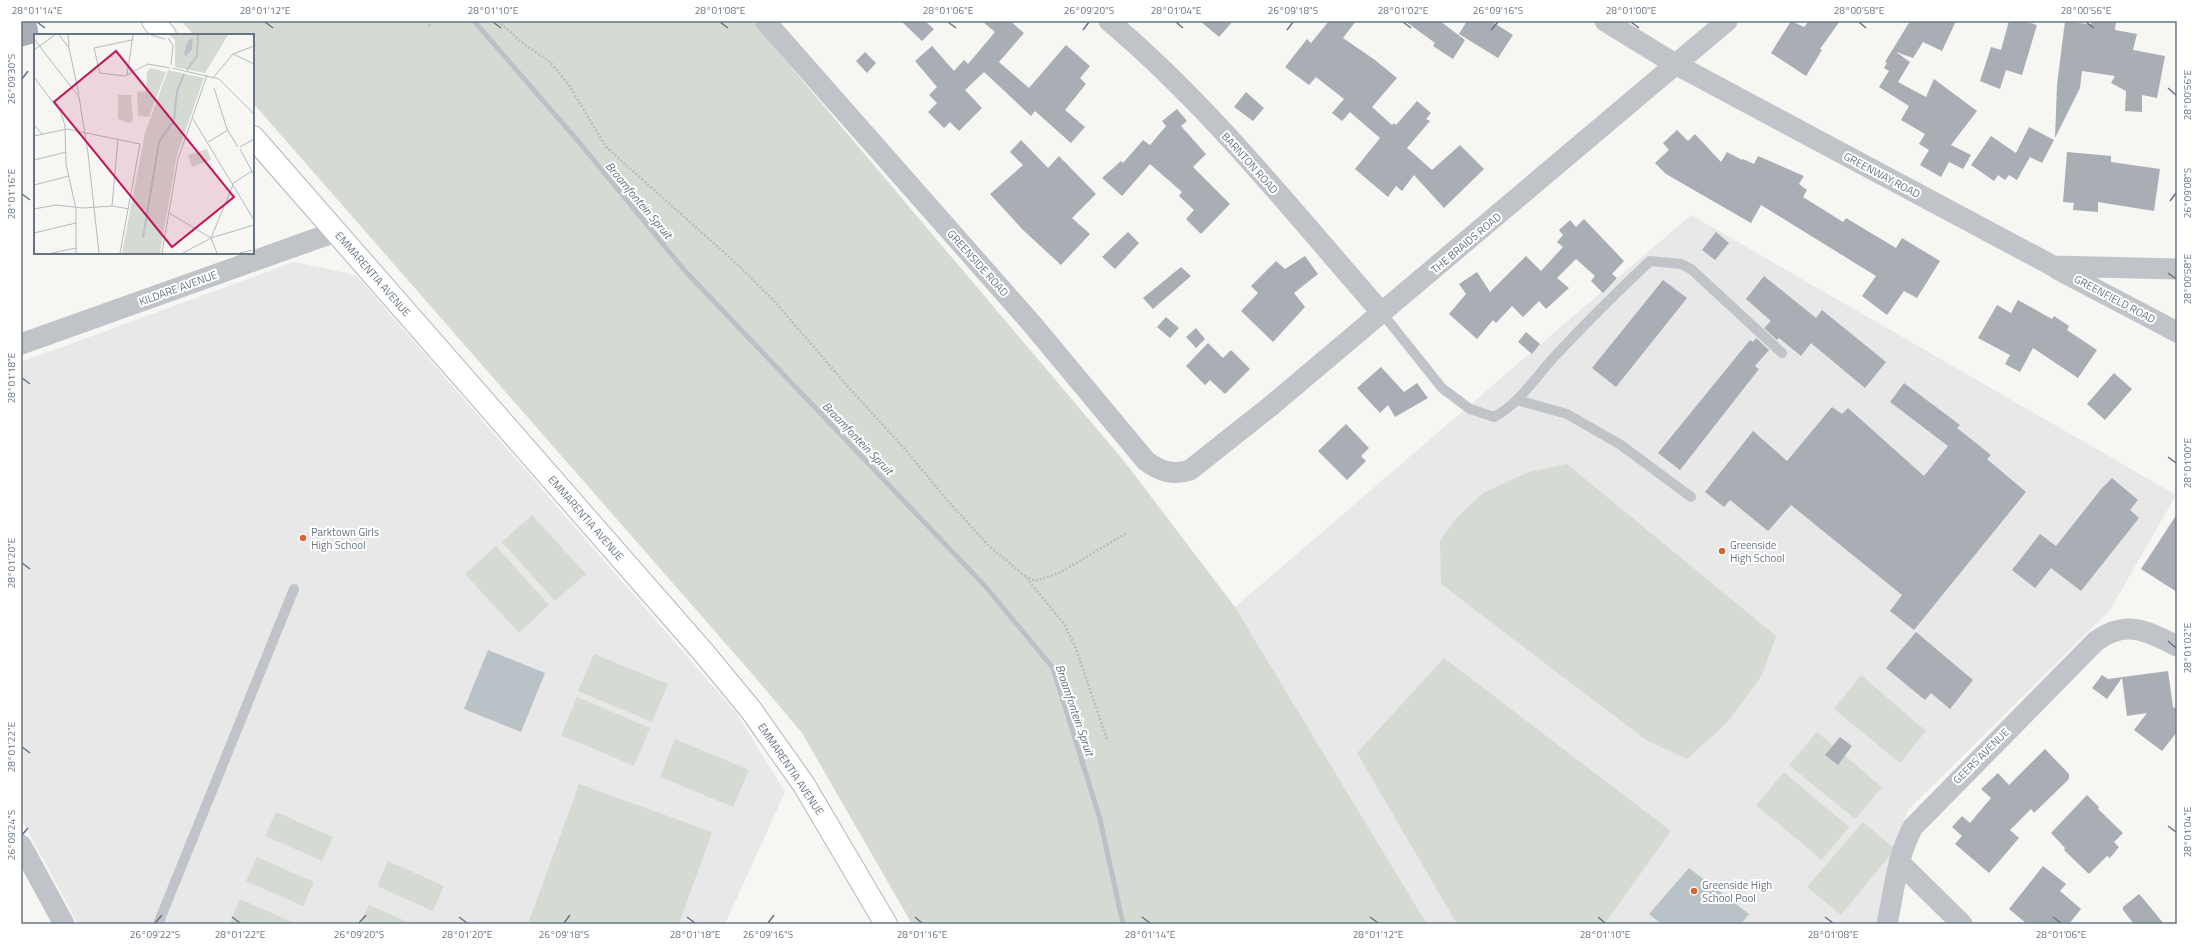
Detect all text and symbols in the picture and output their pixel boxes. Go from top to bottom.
text: 28°01'14"E [12,3,63,18]
text: 28°01'12"E [240,3,291,18]
text: 28°01'10"E [468,3,519,18]
text: 28°01'08"E [695,3,746,18]
text: 28°01'06"E [923,3,974,18]
text: 26°09'20"S [1064,3,1114,18]
text: 28°01'04"E [1151,3,1202,18]
text: 26°09'18"S [1268,3,1318,18]
text: 28°01'02"E [1378,3,1429,18]
text: 26°09'16"S [1473,3,1523,18]
text: 28°01'00"E [1606,3,1657,18]
text: 28°00'58"E [1834,3,1885,18]
text: 28°00'56"E [2061,3,2112,18]
inset map [34,34,254,254]
text: 26°09'30"S [4,54,19,104]
text: 28°00'56"E [2180,69,2195,120]
street label: BARNTON ROAD [1218,129,1282,197]
street label: GREENWAY ROAD [1841,148,1923,202]
water label: Braamfontein Spruit [601,157,678,244]
text: 28°01'16"E [4,168,19,219]
text: 26°09'08"S [2180,168,2195,218]
street label: THE BRAIDS ROAD [1427,209,1505,277]
street label: GREENSIDE ROAD [944,226,1012,300]
street label: EMMARENTIA AVENUE [331,228,415,320]
text: 28°00'58"E [2180,253,2195,304]
street label: KILDARE AVENUE [137,266,219,310]
street label: GREENFIELD ROAD [2071,271,2159,327]
text: 28°01'18"E [4,352,19,403]
water label: Braamfontein Spruit [818,397,899,480]
text: 28°01'00"E [2180,437,2195,488]
street label: EMMARENTIA AVENUE [544,472,628,564]
place label: Parktown Girls High School [311,524,379,553]
marker: Parktown Girls High School [298,533,308,543]
text: 28°01'20"E [4,537,19,588]
place label: Greenside High School [1730,537,1785,566]
marker: Greenside High School [1717,546,1727,556]
text: 28°01'02"E [2180,622,2195,673]
water label: Braamfontein Spruit [1050,662,1100,760]
street label: EMMARENTIA AVENUE [754,720,828,818]
text: 28°01'22"E [4,721,19,772]
street label: GEERS AVENUE [1949,724,2013,788]
text: 28°01'04"E [2180,806,2195,857]
text: 26°09'24"S [4,810,19,860]
place label: Greenside High School Pool [1702,877,1772,906]
marker: Greenside High School Pool [1689,886,1699,896]
text: 26°09'22"S [130,927,180,942]
text: 28°01'22"E [215,927,266,942]
text: 26°09'20"S [334,927,384,942]
text: 28°01'20"E [442,927,493,942]
text: 26°09'18"S [539,927,589,942]
text: 28°01'18"E [670,927,721,942]
text: 26°09'16"S [743,927,793,942]
text: 28°01'16"E [897,927,948,942]
text: 28°01'14"E [1125,927,1176,942]
text: 28°01'12"E [1353,927,1404,942]
text: 28°01'10"E [1580,927,1631,942]
text: 28°01'08"E [1808,927,1859,942]
text: 28°01'06"E [2036,927,2087,942]

